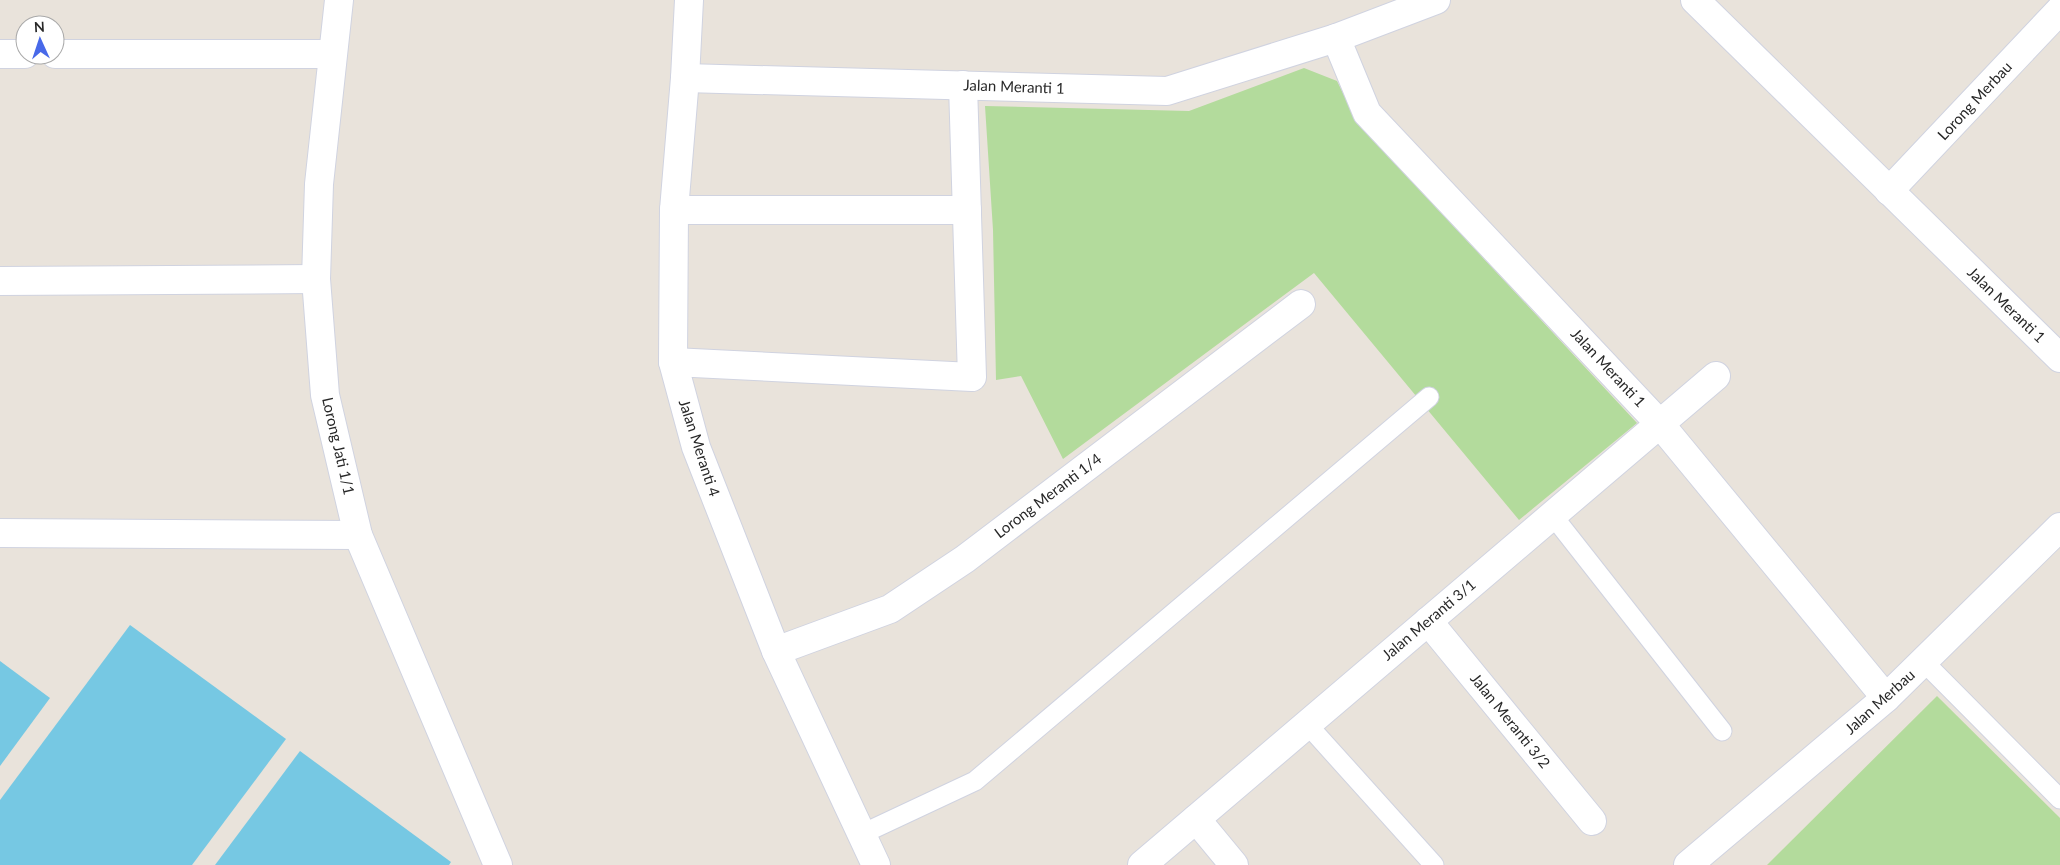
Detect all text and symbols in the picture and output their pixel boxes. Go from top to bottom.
north arrow [15,15,65,65]
text: N [33,18,45,35]
street label: Lorong Merbau [1933,57,2015,143]
street label: Jalan Meranti 1 [963,75,1065,97]
street label: Jalan Meranti 1 [1964,263,2049,346]
street label: Jalan Meranti 1 [1568,324,1650,410]
street label: Lorong Jati 1/1 [319,395,359,496]
street label: Jalan Meranti 4 [676,397,724,499]
street label: Lorong Meranti 1/4 [990,449,1105,541]
street label: Jalan Meranti 3/1 [1378,575,1479,664]
street label: Jalan Merbau [1841,665,1918,737]
street label: Jalan Meranti 3/2 [1467,669,1554,771]

